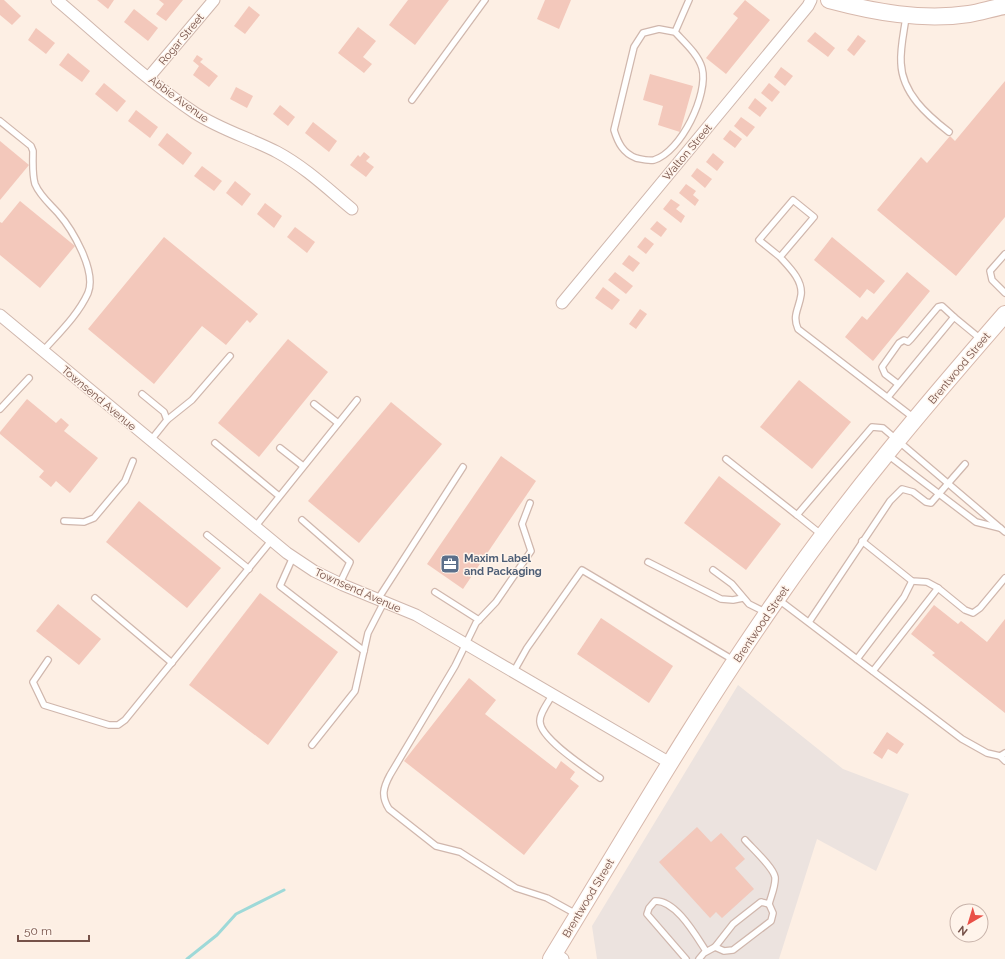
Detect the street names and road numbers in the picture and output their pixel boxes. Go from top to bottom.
street label: Rogar Street [156,11,207,68]
street label: Abbie Avenue [146,73,212,126]
street label: Walton Street [660,121,715,183]
street label: Brentwood Street [926,330,993,407]
street label: Townsend Avenue [59,363,139,434]
street label: Townsend Avenue [313,566,404,616]
street label: Brentwood Street [731,583,792,665]
street label: Brentwood Street [560,856,617,940]

